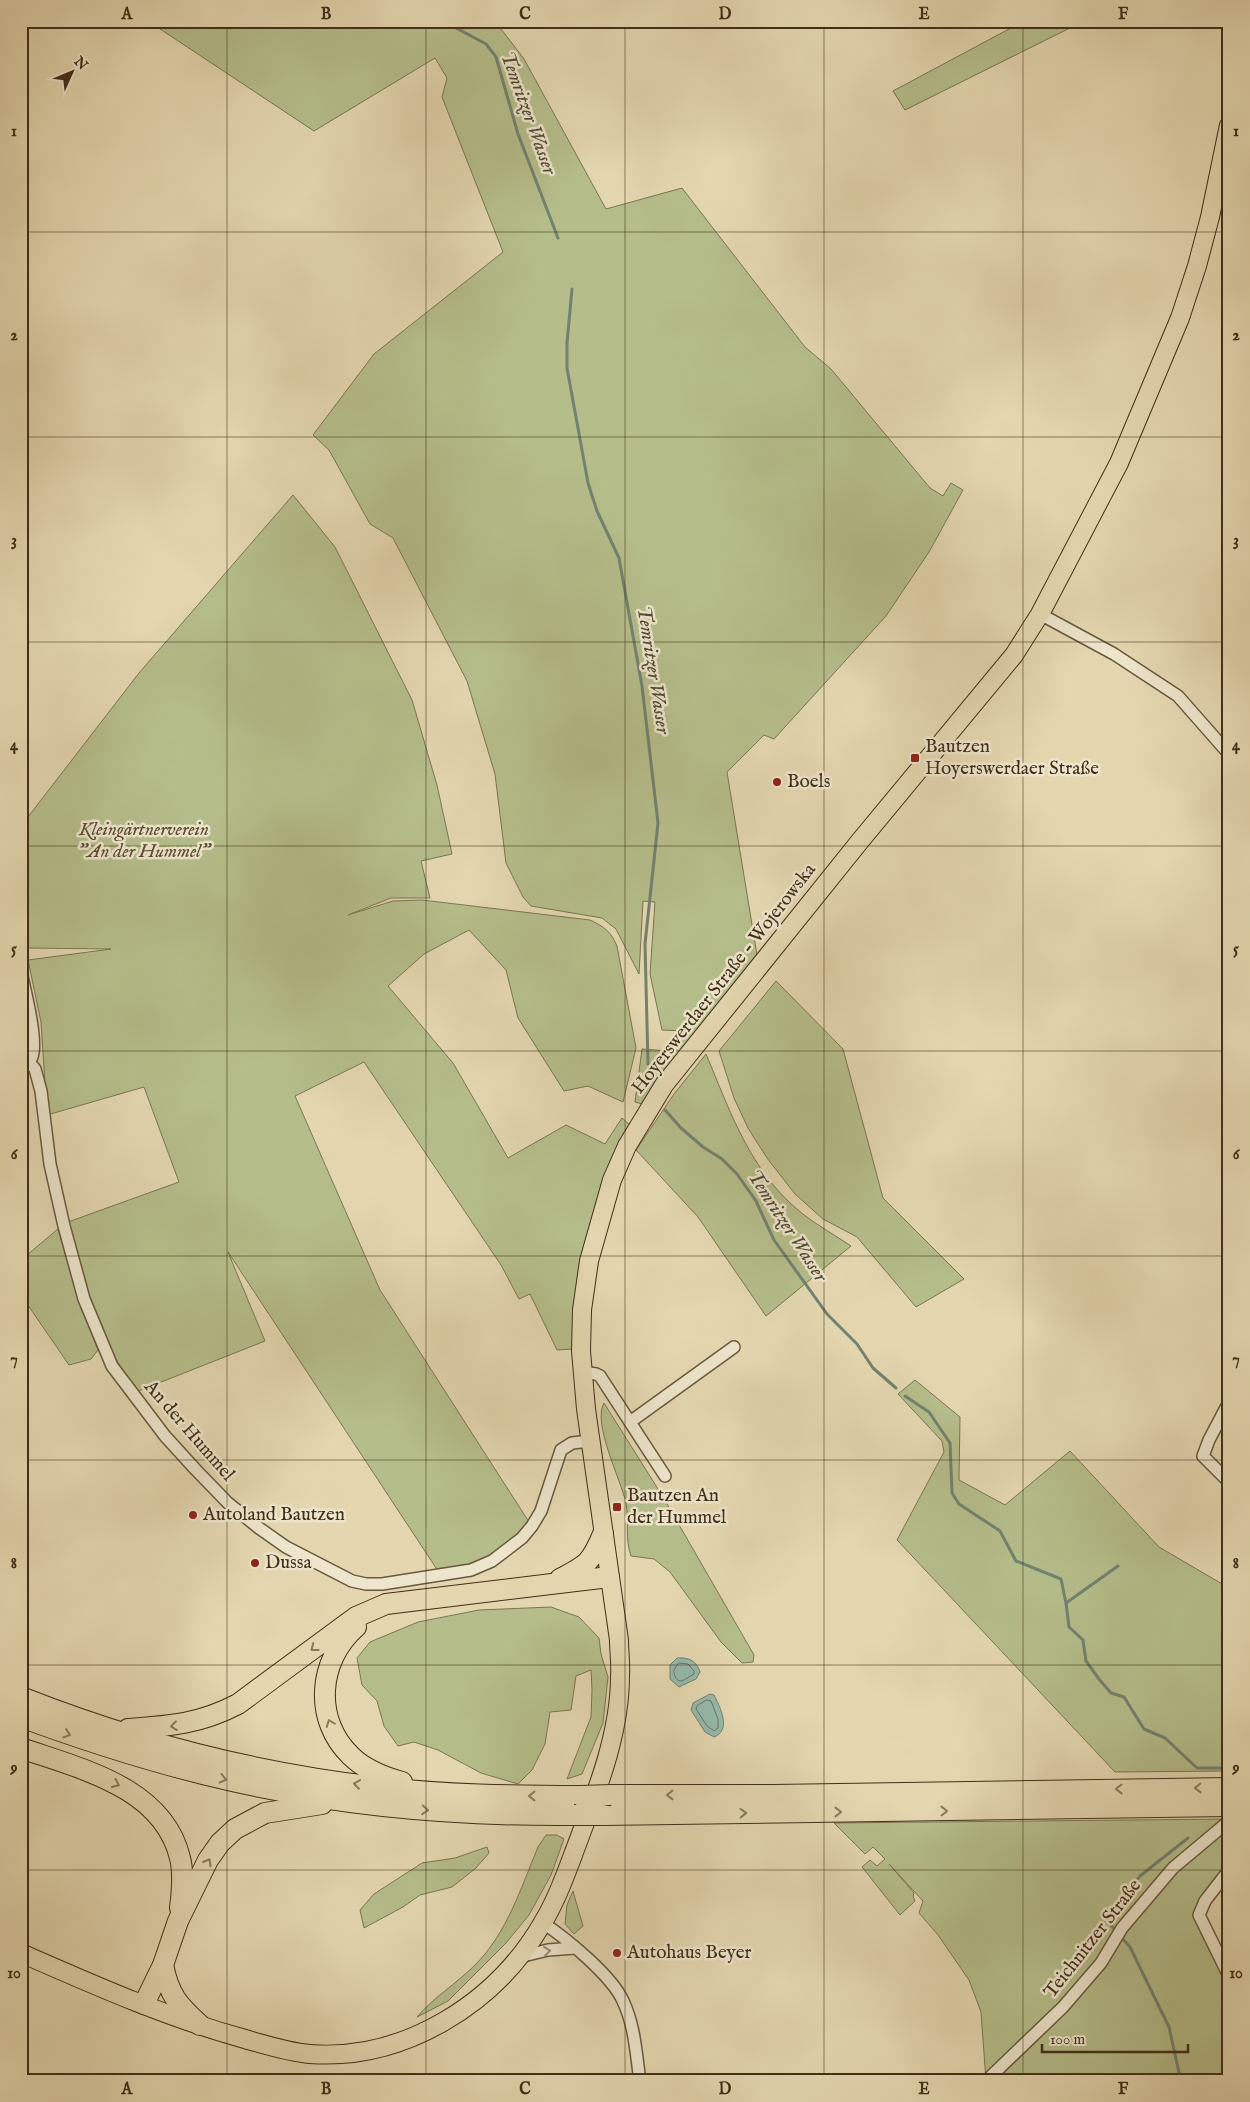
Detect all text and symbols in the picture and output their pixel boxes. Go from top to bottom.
text: A [121,5,134,25]
text: B [321,5,332,25]
text: C [519,5,531,25]
text: D [719,5,732,25]
text: E [918,5,930,25]
text: F [1118,5,1129,25]
north arrow [48,48,98,98]
water label: Temritzer Wasser [494,48,562,179]
text: N [69,52,91,74]
text: 1 [11,122,17,142]
text: 1 [1233,122,1239,142]
text: 2 [10,326,18,346]
text: 2 [1232,326,1240,346]
text: 3 [11,531,17,551]
text: 3 [1233,531,1239,551]
water label: Temritzer Wasser [631,604,676,737]
place label: Bautzen Hoyerswerdaer Straße [925,735,1099,781]
text: 4 [10,736,19,756]
text: 4 [1232,736,1241,756]
marker: Bautzen Hoyerswerdaer Straße [909,752,921,764]
place label: Boels [787,770,830,794]
marker: Boels [771,776,783,788]
park label: Kleingärtnerverein "An der Hummel" [78,818,212,864]
street label: Hoyerswerdaer Straße - Wojerowska [626,858,822,1099]
text: 5 [11,940,17,960]
text: 5 [1233,940,1239,960]
text: 6 [11,1145,19,1165]
text: 6 [1233,1145,1241,1165]
water label: Temritzer Wasser [741,1165,833,1288]
text: 7 [10,1350,18,1370]
text: 7 [1232,1350,1240,1370]
street label: An der Hummel [138,1375,240,1487]
place label: Bautzen An der Hummel [627,1484,727,1530]
marker: Bautzen An der Hummel [611,1501,623,1513]
place label: Autoland Bautzen [202,1503,345,1527]
marker: Autoland Bautzen [187,1509,199,1521]
place label: Dussa [265,1551,312,1575]
text: 8 [11,1554,17,1574]
text: 8 [1233,1554,1239,1574]
marker: Dussa [249,1557,261,1569]
one-way arrow [310,1642,320,1651]
one-way arrow [326,1719,336,1728]
one-way arrow [170,1720,178,1731]
one-way arrow [62,1728,71,1738]
text: 9 [10,1759,18,1779]
text: 9 [1232,1759,1240,1779]
one-way arrow [219,1773,228,1784]
one-way arrow [111,1778,120,1788]
one-way arrow [352,1779,360,1790]
one-way arrow [1194,1783,1202,1794]
one-way arrow [1115,1784,1122,1794]
one-way arrow [666,1790,674,1800]
one-way arrow [528,1791,536,1801]
one-way arrow [421,1804,429,1815]
one-way arrow [940,1806,948,1816]
one-way arrow [834,1807,842,1817]
one-way arrow [740,1808,748,1818]
one-way arrow [201,1858,211,1867]
street label: Teichnitzer Straße [1039,1874,1147,2003]
place label: Autohaus Beyer [626,1941,751,1965]
one-way arrow [543,1946,551,1957]
marker: Autohaus Beyer [611,1947,623,1959]
text: 10 [7,1964,21,1984]
text: 10 [1229,1964,1243,1984]
scale bar [1042,2022,1189,2054]
text: 100 m [1050,2030,1086,2049]
text: A [121,2080,134,2100]
text: B [321,2080,332,2100]
text: C [519,2080,531,2100]
text: D [719,2080,732,2100]
text: E [918,2080,930,2100]
text: F [1118,2080,1129,2100]

